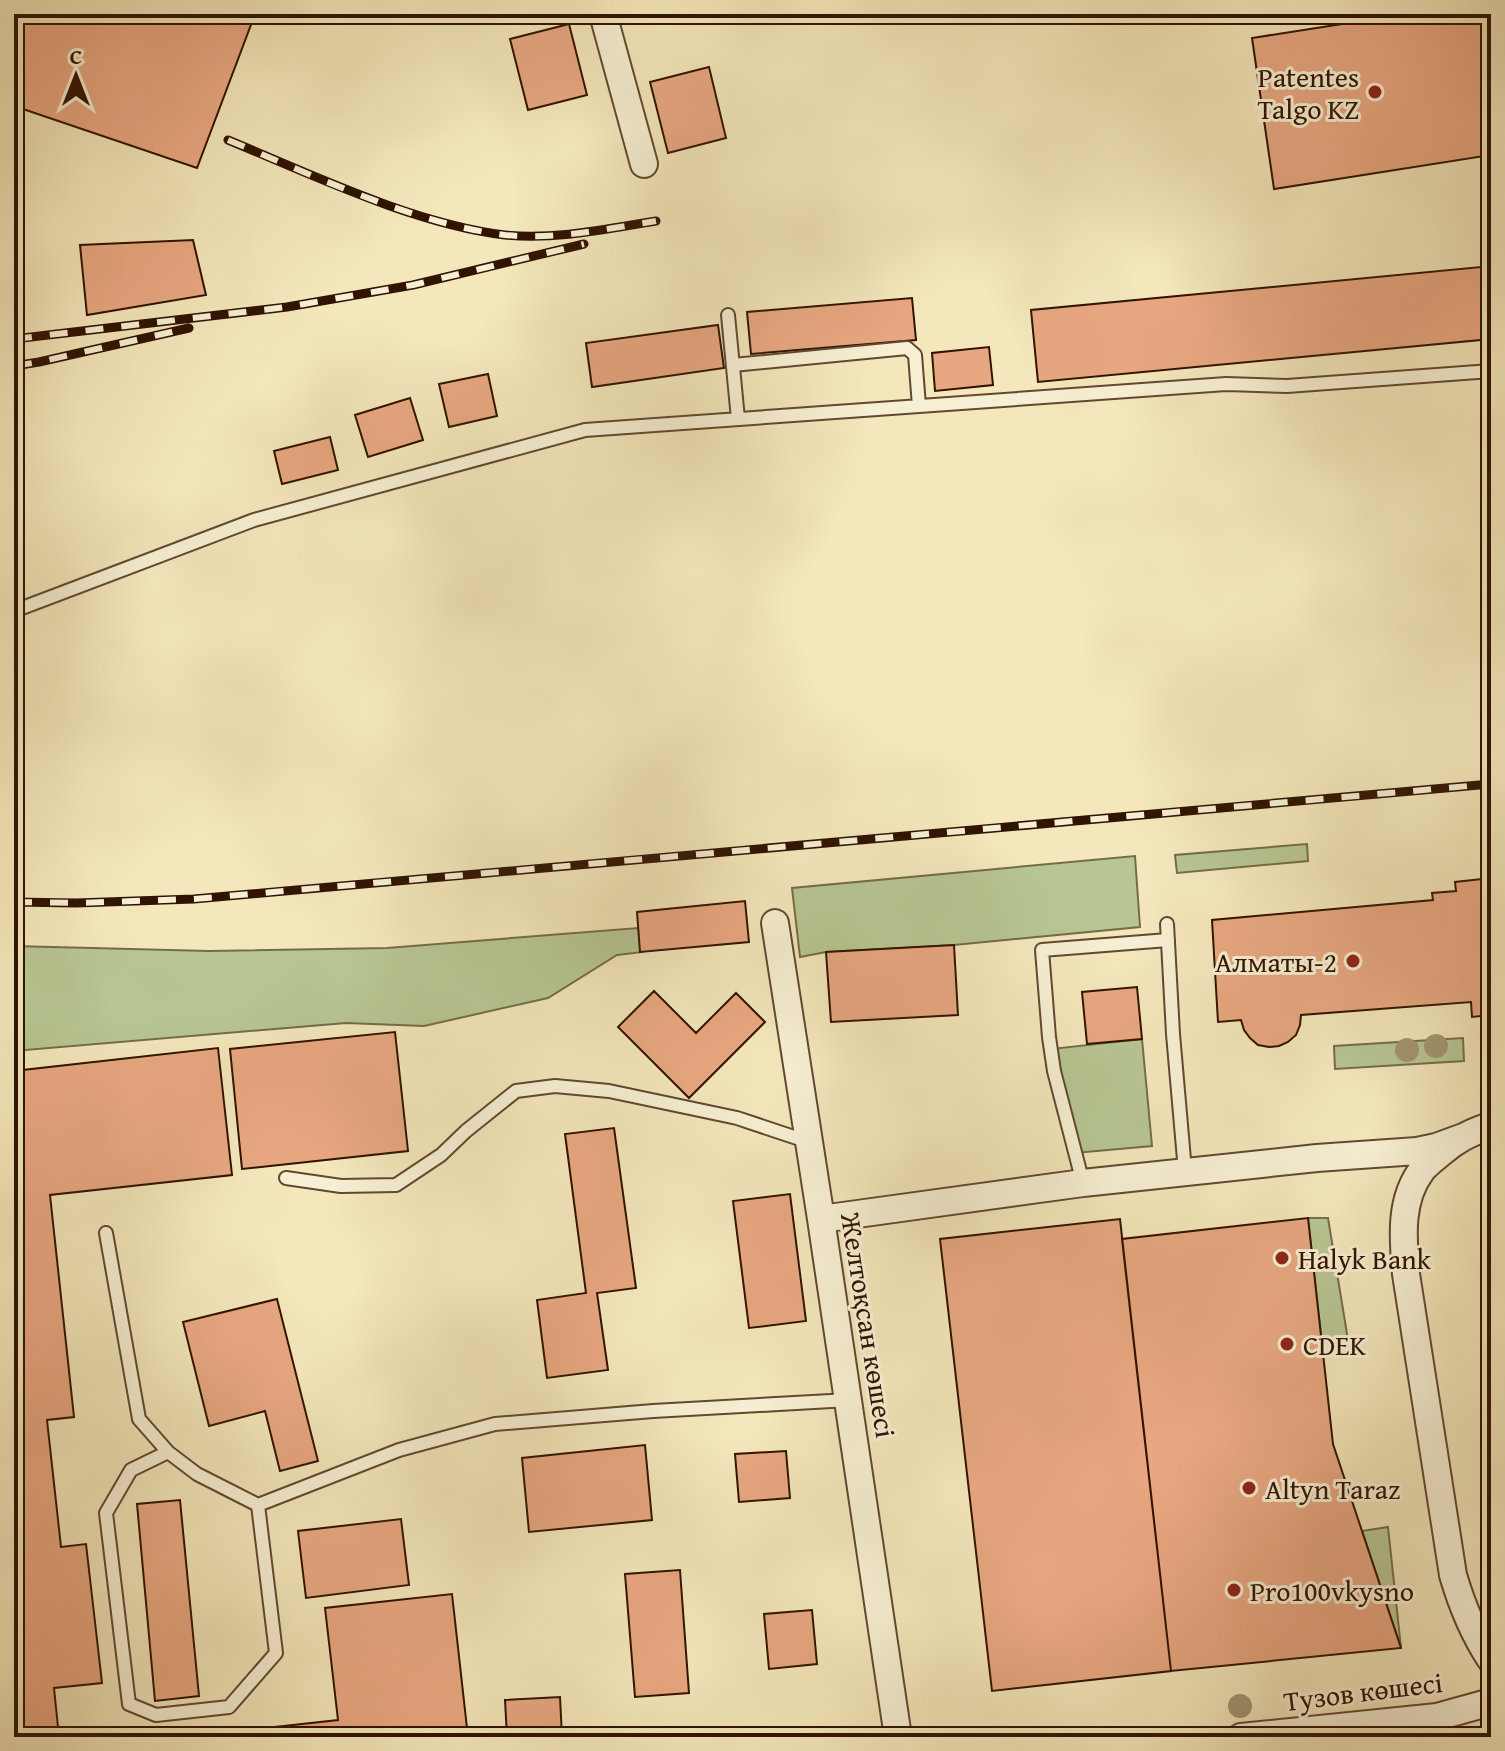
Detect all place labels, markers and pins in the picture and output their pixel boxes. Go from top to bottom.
place label: Patentes Talgo KZ [1258,56,1359,129]
marker: Patentes Talgo KZ [1366,83,1384,101]
place label: Алматы-2 [1215,941,1337,982]
marker: Алматы-2 [1344,952,1362,970]
place label: Halyk Bank [1298,1238,1432,1279]
marker: Halyk Bank [1273,1249,1291,1267]
place label: CDEK [1303,1324,1366,1365]
marker: CDEK [1278,1335,1296,1353]
place label: Altyn Taraz [1265,1468,1400,1509]
marker: Altyn Taraz [1240,1479,1258,1497]
place label: Pro100vkysno [1250,1570,1414,1611]
marker: Pro100vkysno [1225,1581,1243,1599]

